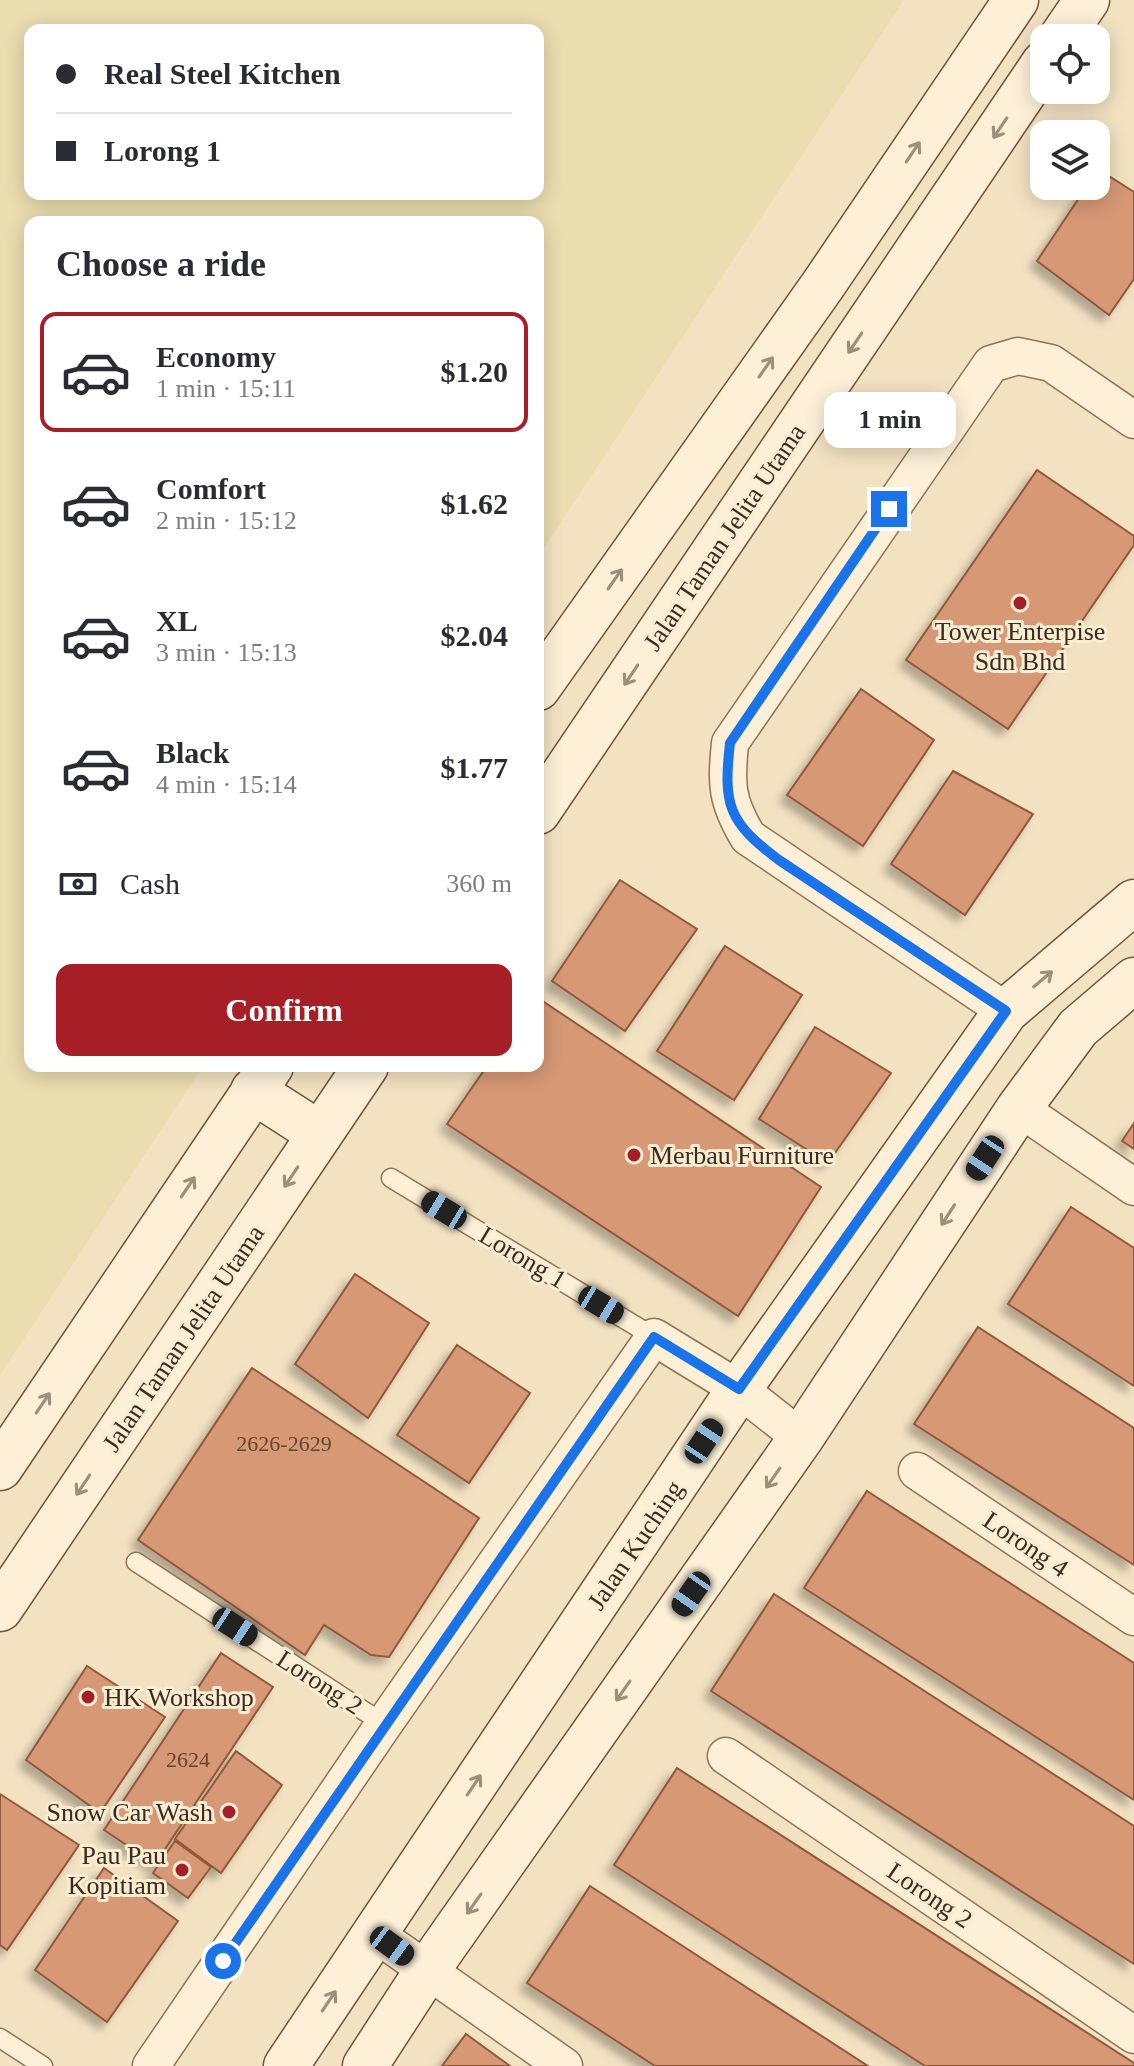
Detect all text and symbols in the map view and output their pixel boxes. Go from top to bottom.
map controls [1030,24,1110,200]
button: locate [1030,24,1110,104]
text: Real Steel Kitchen [104,57,341,90]
one-way arrow [992,116,1008,138]
button: layers [1030,120,1110,200]
text: Lorong 1 [104,134,221,167]
one-way arrow [905,142,921,164]
text: Choose a ride [56,244,266,284]
one-way arrow [847,332,863,354]
icon: car [60,336,132,408]
text: Economy [156,340,276,373]
text: $1.20 [441,355,508,388]
one-way arrow [757,356,774,378]
text: 1 min · 15:11 [156,374,296,403]
callout: 1 min [823,393,955,449]
text: 1 min [859,405,921,434]
street label: Jalan Taman Jelita Utama [638,418,811,656]
icon: car [60,468,132,540]
text: Comfort [156,472,266,505]
text: $1.62 [441,487,508,520]
route end [871,491,907,527]
text: 2 min · 15:12 [156,506,297,535]
one-way arrow [607,568,623,590]
marker: Tower Enterpise Sdn Bhd [1011,594,1029,612]
icon: car [60,600,132,672]
text: XL [156,604,198,637]
place label: Tower Enterpise Sdn Bhd [935,617,1105,676]
text: $2.04 [441,619,508,652]
text: 3 min · 15:13 [156,638,297,667]
one-way arrow [623,663,639,685]
icon: car [60,732,132,804]
text: Black [156,736,229,769]
text: $1.77 [441,751,508,784]
text: 4 min · 15:14 [156,770,297,799]
icon: cash [56,862,100,906]
text: Cash [120,867,180,900]
text: 360 m [446,869,512,898]
button: Confirm [56,964,512,1056]
one-way arrow [1032,970,1052,988]
car [962,1131,1008,1185]
place label: Merbau Furniture [650,1141,834,1170]
marker: Merbau Furniture [625,1146,643,1164]
one-way arrow [283,1165,299,1188]
one-way arrow [180,1177,197,1199]
car [417,1187,471,1233]
one-way arrow [939,1203,955,1226]
street label: Jalan Taman Jelita Utama [97,1219,270,1457]
street label: Lorong 1 [474,1220,571,1295]
car [574,1282,628,1328]
one-way arrow [36,1392,52,1415]
car [681,1414,727,1468]
house number: 2626-2629 [236,1431,332,1456]
one-way arrow [765,1467,781,1489]
one-way arrow [75,1474,92,1496]
street label: Jalan Kuching [582,1475,689,1615]
street label: Lorong 4 [978,1506,1074,1583]
car [667,1567,715,1621]
car [208,1604,262,1650]
street label: Lorong 2 [272,1644,368,1721]
one-way arrow [615,1680,632,1702]
place label: HK Workshop [104,1683,254,1712]
marker: HK Workshop [79,1688,97,1706]
house number: 2624 [166,1747,210,1772]
one-way arrow [466,1774,482,1797]
place label: Snow Car Wash [47,1798,213,1827]
marker: Snow Car Wash [220,1803,238,1821]
place label: Pau Pau Kopitiam [68,1841,166,1900]
street label: Lorong 2 [882,1857,978,1934]
marker: Pau Pau Kopitiam [173,1861,191,1879]
one-way arrow [466,1892,482,1914]
car [366,1922,418,1970]
route start [205,1943,241,1979]
one-way arrow [321,1990,337,2013]

